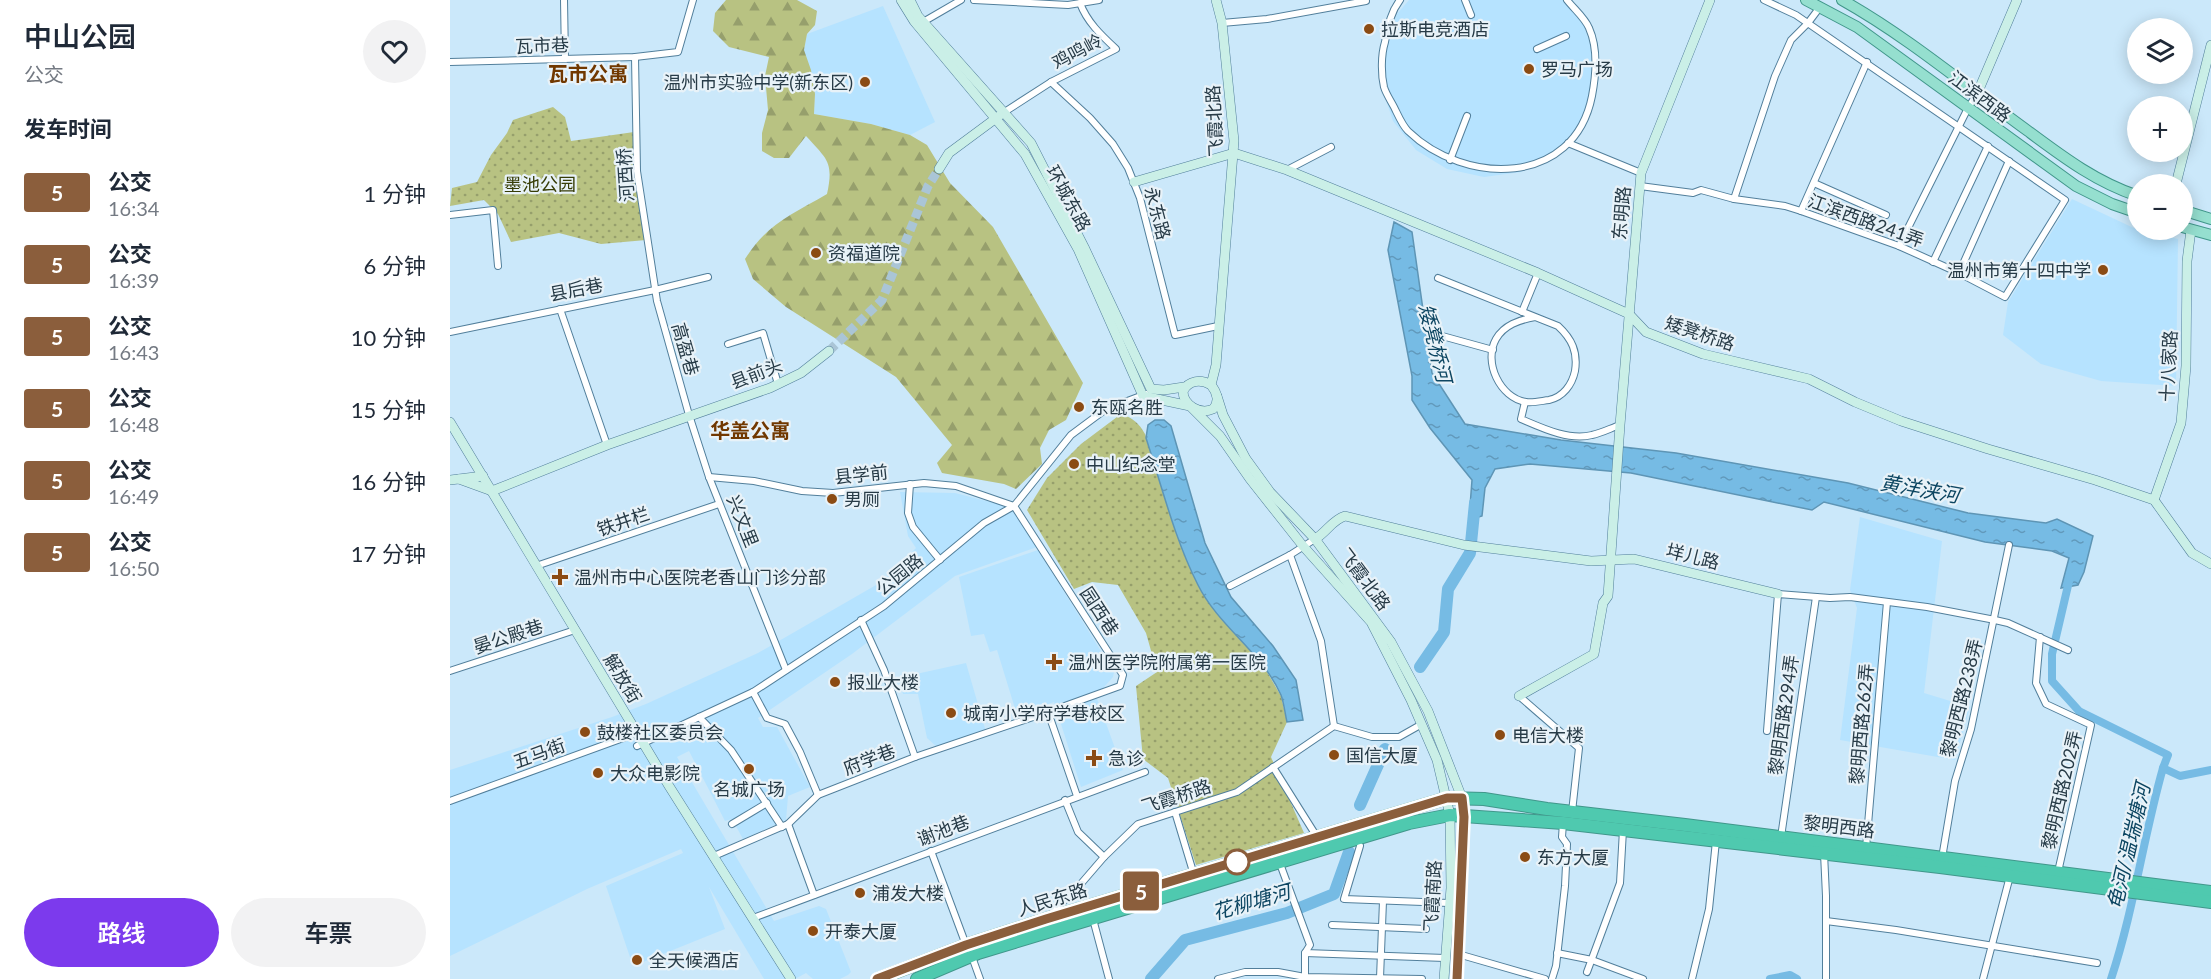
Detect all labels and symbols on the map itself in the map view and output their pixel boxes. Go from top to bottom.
place label: 拉斯电竞酒店 [1381,18,1489,40]
marker: 拉斯电竞酒店 [1362,22,1376,36]
street label: 鸡鸣岭 [1048,29,1106,73]
street label: 瓦市巷 [515,33,569,57]
place label: 罗马广场 [1541,58,1613,80]
district label: 瓦市公寓 [548,61,628,85]
marker: 罗马广场 [1522,62,1536,76]
street label: 江滨西路 [1945,66,2015,126]
place label: 温州市实验中学(新东区) [663,71,853,93]
marker: 温州市实验中学(新东区) [858,75,872,89]
street label: 飞霞北路 [1201,84,1227,158]
street label: 河西桥 [612,147,638,203]
street label: 环城东路 [1042,161,1096,235]
park label: 墨池公园 [504,173,576,195]
street label: 永东路 [1140,184,1176,242]
street label: 东明路 [1608,185,1634,241]
street label: 江滨西路241弄 [1805,189,1927,251]
place label: 资福道院 [828,242,900,264]
marker: 资福道院 [809,246,823,260]
place label: 温州市第十四中学 [1947,259,2091,281]
marker: 温州市第十四中学 [2096,263,2110,277]
street label: 县后巷 [547,273,605,305]
water label: 矮凳桥河 [1415,301,1458,389]
street label: 矮凳桥路 [1662,311,1738,355]
street label: 高盈巷 [668,320,704,378]
street label: 十八家路 [2155,329,2181,403]
street label: 县前头 [727,353,785,393]
place label: 东瓯名胜 [1091,396,1163,418]
marker: 东瓯名胜 [1072,400,1086,414]
district label: 华盖公寓 [710,418,790,442]
place label: 中山纪念堂 [1086,453,1176,475]
marker: 中山纪念堂 [1067,457,1081,471]
street label: 县学前 [833,460,889,488]
water label: 黄洋浃河 [1879,469,1965,507]
place label: 男厕 [844,488,880,510]
street label: 兴文里 [723,492,763,550]
marker: 男厕 [825,492,839,506]
street label: 铁井栏 [594,502,652,540]
street label: 垟儿路 [1664,539,1722,573]
street label: 飞霞北路 [1335,544,1395,614]
street label: 公园路 [871,548,927,600]
place label: 温州市中心医院老香山门诊分部 [574,566,826,588]
marker: 温州市中心医院老香山门诊分部 [551,568,569,586]
street label: 园西巷 [1076,582,1124,640]
street label: 晏公殿巷 [470,614,546,658]
street label: 黎明西路238弄 [1936,636,1986,760]
street label: 解放街 [600,649,646,707]
place label: 温州医学院附属第一医院 [1068,651,1266,673]
marker: 温州医学院附属第一医院 [1045,653,1063,671]
street label: 黎明西路294弄 [1764,653,1802,777]
street label: 黎明西路262弄 [1845,663,1877,785]
place label: 报业大楼 [847,671,919,693]
marker: 报业大楼 [828,675,842,689]
place label: 城南小学府学巷校区 [963,702,1125,724]
marker: 城南小学府学巷校区 [944,706,958,720]
place label: 鼓楼社区委员会 [597,721,723,743]
place label: 电信大楼 [1512,724,1584,746]
marker: 鼓楼社区委员会 [578,725,592,739]
marker: 电信大楼 [1493,728,1507,742]
street label: 黎明西路202弄 [2037,728,2085,852]
street label: 五马街 [510,733,568,773]
street label: 府学巷 [840,739,898,779]
place label: 国信大厦 [1346,744,1418,766]
place label: 急诊 [1108,747,1144,769]
marker: 国信大厦 [1327,748,1341,762]
marker: 急诊 [1085,749,1103,767]
place label: 大众电影院 [610,762,700,784]
marker: 名城广场 [742,762,756,776]
marker: 大众电影院 [591,766,605,780]
street label: 飞霞桥路 [1138,774,1214,818]
water label: 龟河/温瑞塘河 [2102,777,2155,911]
place label: 名城广场 [713,778,785,800]
street label: 谢池巷 [914,810,972,850]
street label: 黎明西路 [1802,811,1876,841]
place label: 东方大厦 [1537,846,1609,868]
unlabelled marker [1224,849,1250,875]
marker: 东方大厦 [1518,850,1532,864]
street label: 飞霞南路 [1419,859,1445,933]
line badge: 5 [1122,872,1160,910]
water label: 花柳塘河 [1209,877,1297,924]
street label: 人民东路 [1014,878,1090,920]
place label: 浦发大楼 [872,882,944,904]
marker: 浦发大楼 [853,886,867,900]
place label: 开泰大厦 [825,920,897,942]
marker: 开泰大厦 [806,924,820,938]
place label: 全天候酒店 [649,949,739,971]
marker: 全天候酒店 [630,953,644,967]

